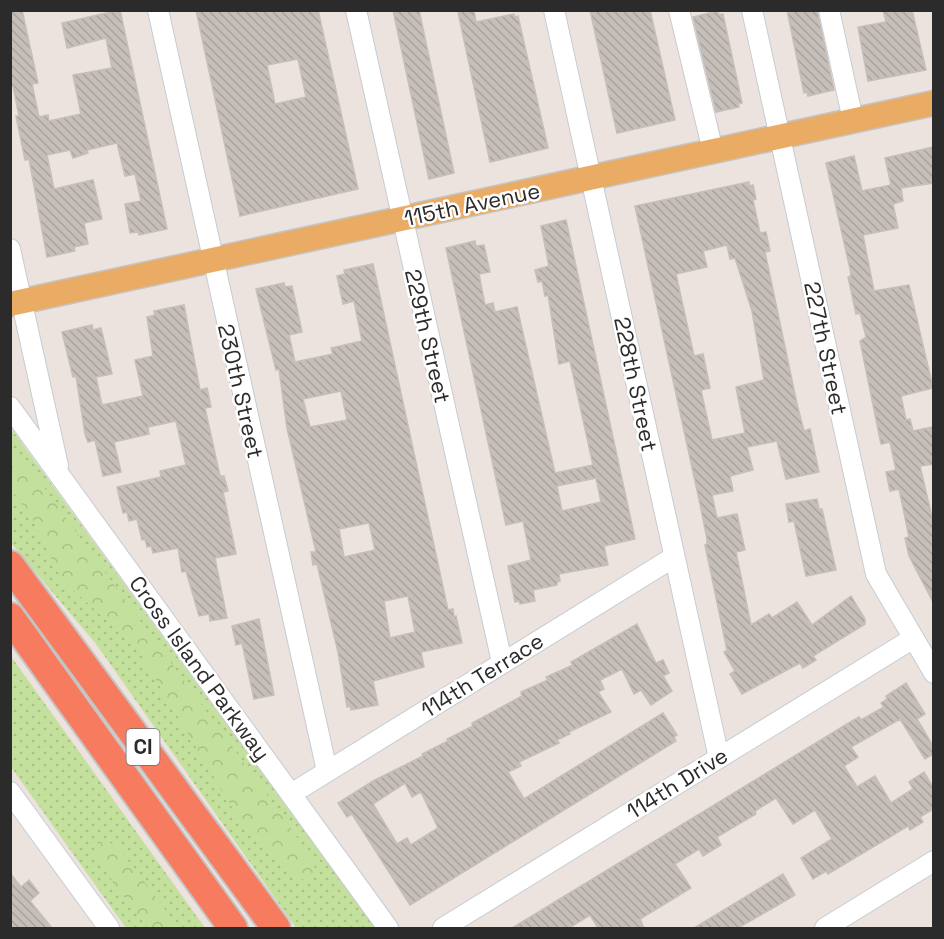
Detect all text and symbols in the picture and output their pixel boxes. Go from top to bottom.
street label: 115th Avenue [401,176,543,232]
street label: 229th Street [399,266,457,406]
street label: 227th Street [798,279,854,417]
street label: 228th Street [608,314,664,454]
street label: 230th Street [212,321,270,461]
street label: Cross Island Parkway [123,570,277,766]
street label: 114th Terrace [415,626,549,724]
road number: CI [126,729,160,765]
street label: 114th Drive [621,741,733,825]

